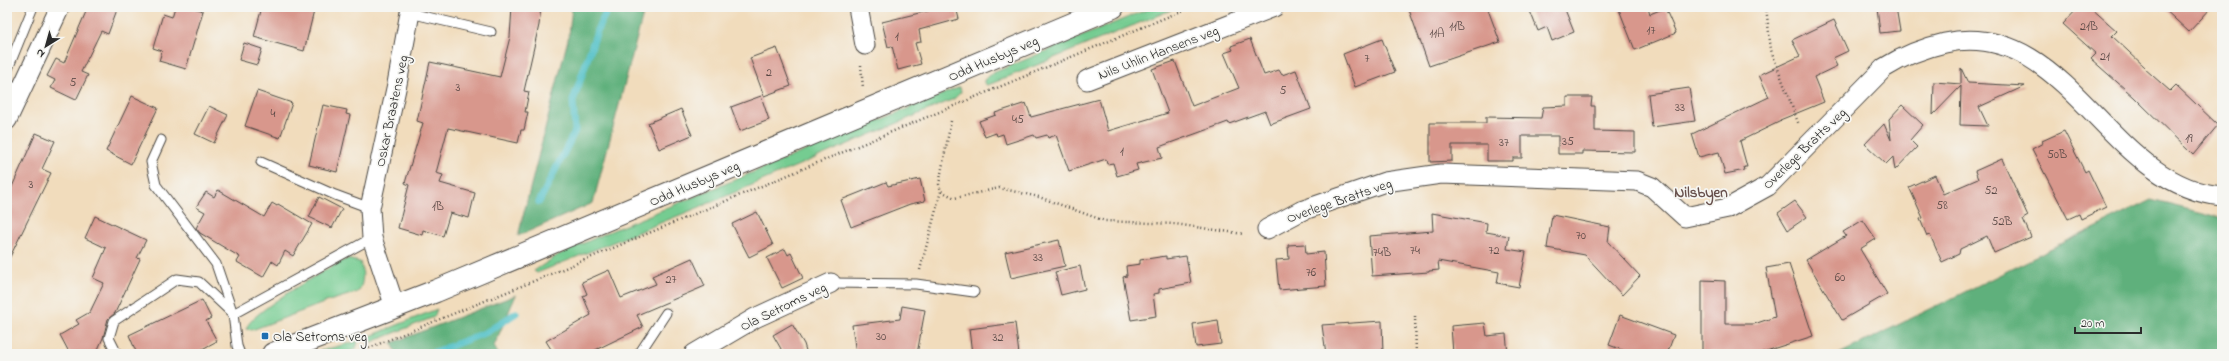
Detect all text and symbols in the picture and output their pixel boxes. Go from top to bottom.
house number: 11B [1449,18,1465,36]
house number: 21B [2080,18,2098,36]
street label: Nils Uhlin Hansens veg [1095,21,1222,87]
house number: 17 [1647,22,1655,40]
house number: 11A [1429,25,1445,43]
north arrow [26,26,66,66]
house number: 1 [895,28,899,46]
street label: Odd Husbys veg [945,31,1042,89]
text: N [33,45,48,62]
house number: 21 [2100,48,2110,66]
house number: 7 [1365,50,1370,68]
street label: Oskar Braatens veg [370,54,416,169]
house number: 2 [766,64,772,82]
house number: 5 [70,74,77,92]
house number: 3 [456,79,461,97]
house number: 5 [1280,82,1287,100]
house number: 33 [1675,99,1685,117]
street label: Overlege Bratts veg [1758,103,1853,196]
house number: 4 [271,105,276,123]
house number: 45 [1012,111,1024,129]
house number: 19 [2185,130,2193,148]
house number: 35 [1562,133,1574,151]
house number: 37 [1499,134,1509,152]
house number: 1 [1120,143,1124,161]
house number: 50B [2047,146,2067,164]
street label: Odd Husbys veg [646,156,743,214]
street label: Overlege Bratts veg [1284,174,1395,230]
house number: 3 [29,176,34,194]
district label: Nilsbyen [1674,182,1728,206]
house number: 52 [1985,182,1997,200]
house number: 58 [1936,197,1948,215]
house number: 1B [432,198,444,216]
house number: 52B [1992,213,2012,231]
house number: 70 [1576,227,1586,245]
house number: 74 [1410,242,1420,260]
house number: 72 [1489,242,1499,260]
house number: 74B [1373,244,1391,262]
house number: 33 [1033,249,1043,267]
house number: 76 [1306,264,1317,282]
house number: 60 [1835,269,1845,287]
house number: 27 [666,271,677,289]
street label: Ola Setroms veg [737,277,831,338]
scale bar [2075,309,2141,335]
text: 20 m [2081,315,2104,333]
place label: Ola Setroms veg [273,327,367,349]
house number: 30 [876,328,886,346]
house number: 32 [993,329,1003,347]
marker: Ola Setroms veg [260,331,270,341]

